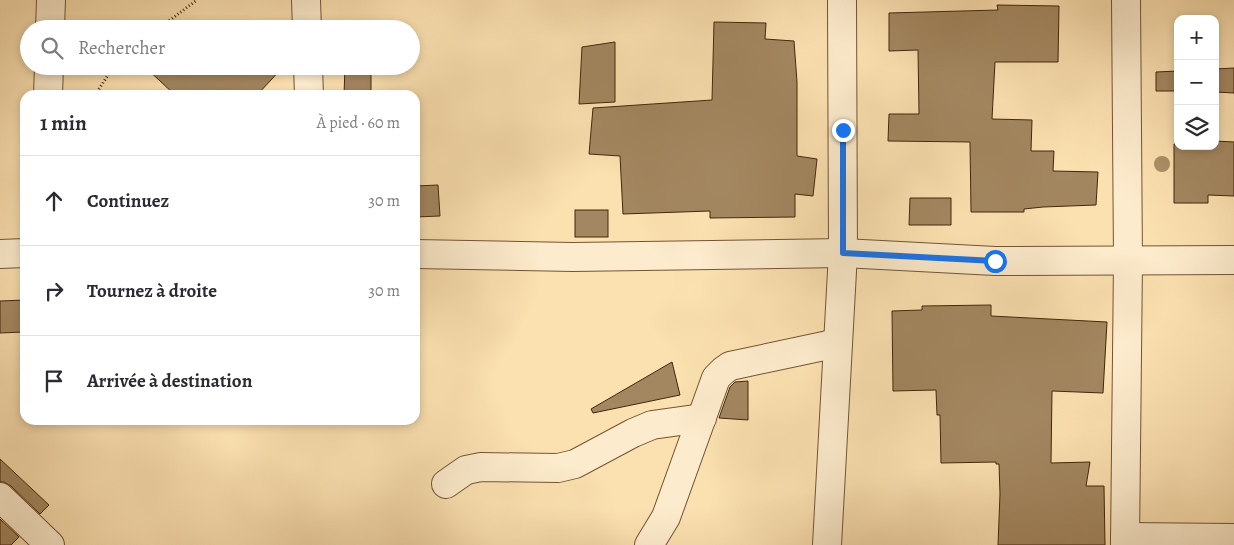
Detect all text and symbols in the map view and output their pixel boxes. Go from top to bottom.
map controls [1174,15,1219,150]
button: + [1174,15,1219,60]
search box [20,20,420,75]
icon: search [38,34,66,62]
text: Rechercher [78,35,165,61]
button: − [1174,60,1219,105]
button: layers [1174,105,1219,150]
text: 1 min [40,109,87,137]
text: À pied · 60 m [317,112,400,134]
route end [832,119,855,142]
icon: ahead [40,187,68,215]
text: Continuez [87,188,169,214]
text: 30 m [368,190,400,212]
route start [984,250,1007,273]
icon: right [40,277,68,305]
text: Tournez à droite [87,278,217,304]
text: 30 m [368,280,400,302]
icon: arrive [40,367,68,395]
text: Arrivée à destination [87,368,252,394]

